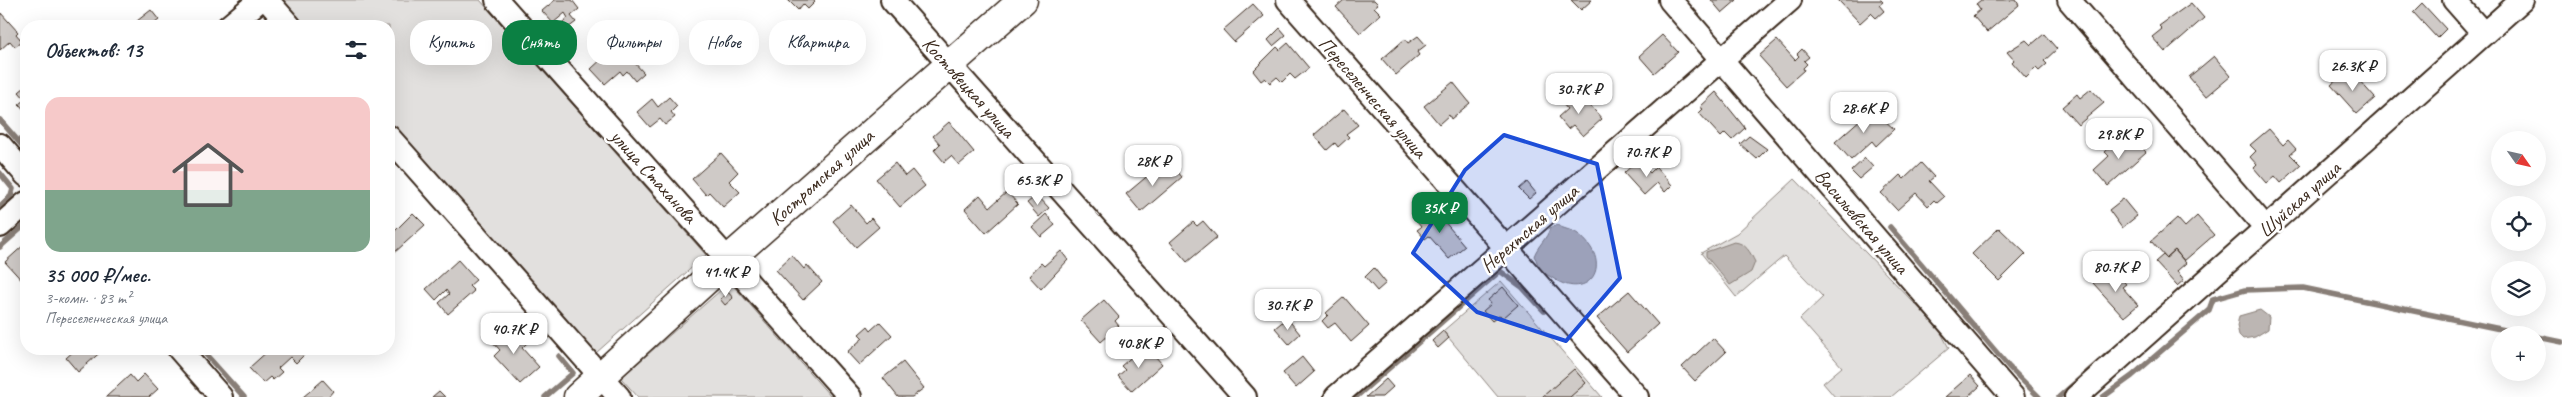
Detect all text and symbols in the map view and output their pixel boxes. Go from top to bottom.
chip: Купить [410,20,492,65]
chip: Снять [502,20,577,65]
chip: Фильтры [587,20,679,65]
chip: Новое [689,20,759,65]
chip: Квартира [769,20,866,65]
street label: Переселенческая улица [1313,31,1433,164]
street label: Костовецкая улица [917,32,1022,145]
icon: filters [342,36,370,64]
text: Объектов: 13 [45,37,142,63]
pin: 26.3K ₽ [2307,49,2399,92]
text: 26.3K ₽ [2330,56,2376,76]
pin: 30.7K ₽ [1533,72,1625,115]
text: 30.7K ₽ [1557,79,1601,99]
pin: 28.6K ₽ [1818,92,1910,134]
text: 28.6K ₽ [1841,98,1887,118]
pin: 29.8K ₽ [2073,118,2165,160]
street label: Костромская улица [764,123,880,231]
street label: улица Стаханова [604,124,703,229]
text: 29.8K ₽ [2097,124,2141,144]
icon: home [163,130,253,220]
north arrow [2491,131,2546,186]
map controls [2491,131,2546,381]
pin: 70.7K ₽ [1601,136,1693,178]
text: 70.7K ₽ [1625,142,1669,162]
pin: 28K ₽ [1118,144,1188,187]
text: 28K ₽ [1136,151,1170,171]
street label: Шуйская улица [2253,155,2347,243]
pin: 65.3K ₽ [992,164,1084,206]
street label: Васильевская улица [1809,164,1915,280]
text: 65.3K ₽ [1015,170,1061,190]
street label: Нерехтская улица [1475,178,1585,278]
pin: 35K ₽ [1405,192,1475,234]
button: locate [2491,196,2546,251]
text: 35K ₽ [1423,198,1457,218]
pin: 80.7K ₽ [2070,250,2162,293]
pin: 41.4K ₽ [680,256,772,298]
text: 80.7K ₽ [2094,257,2138,277]
button: layers [2491,261,2546,316]
text: 35 000 ₽/мес. [45,262,150,288]
text: 41.4K ₽ [703,262,749,282]
text: 3-комн. · 83 m² [45,288,131,308]
pin: 30.7K ₽ [1242,288,1334,331]
text: 30.7K ₽ [1266,295,1310,315]
text: Переселенческая улица [45,308,167,328]
pin: 40.7K ₽ [468,312,560,355]
text: 40.7K ₽ [492,319,536,339]
pin: 40.8K ₽ [1093,326,1185,369]
button: + [2491,326,2546,381]
text: 40.8K ₽ [1116,333,1162,353]

